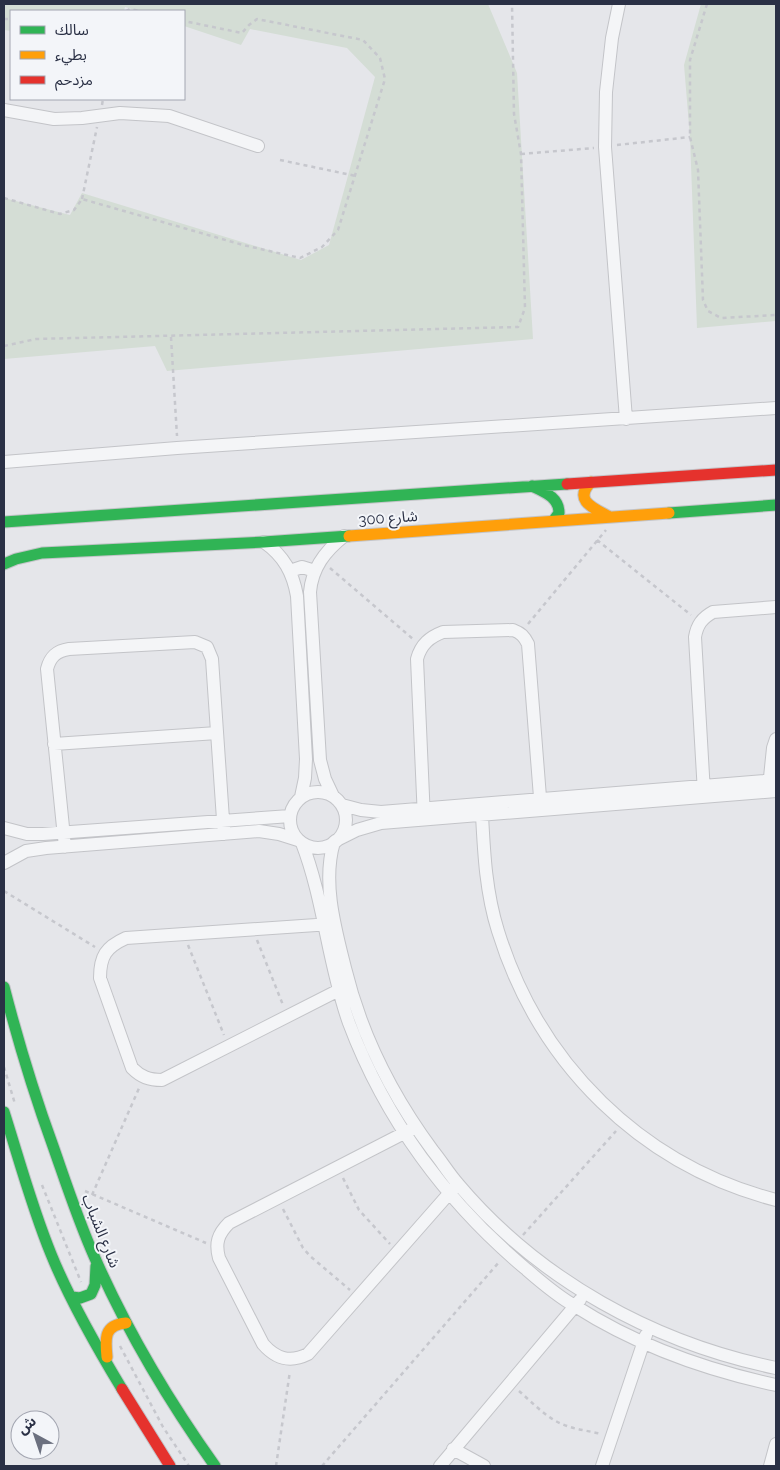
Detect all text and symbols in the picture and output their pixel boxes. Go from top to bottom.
legend [10,10,185,100]
text: سالك [55,21,89,39]
text: بطيء [55,46,87,66]
text: مزدحم [55,71,93,91]
street label: شارع 300 [358,507,419,532]
street label: شارع الشباب [75,1192,124,1272]
north arrow [10,1410,60,1460]
text: ش [14,1413,39,1437]

